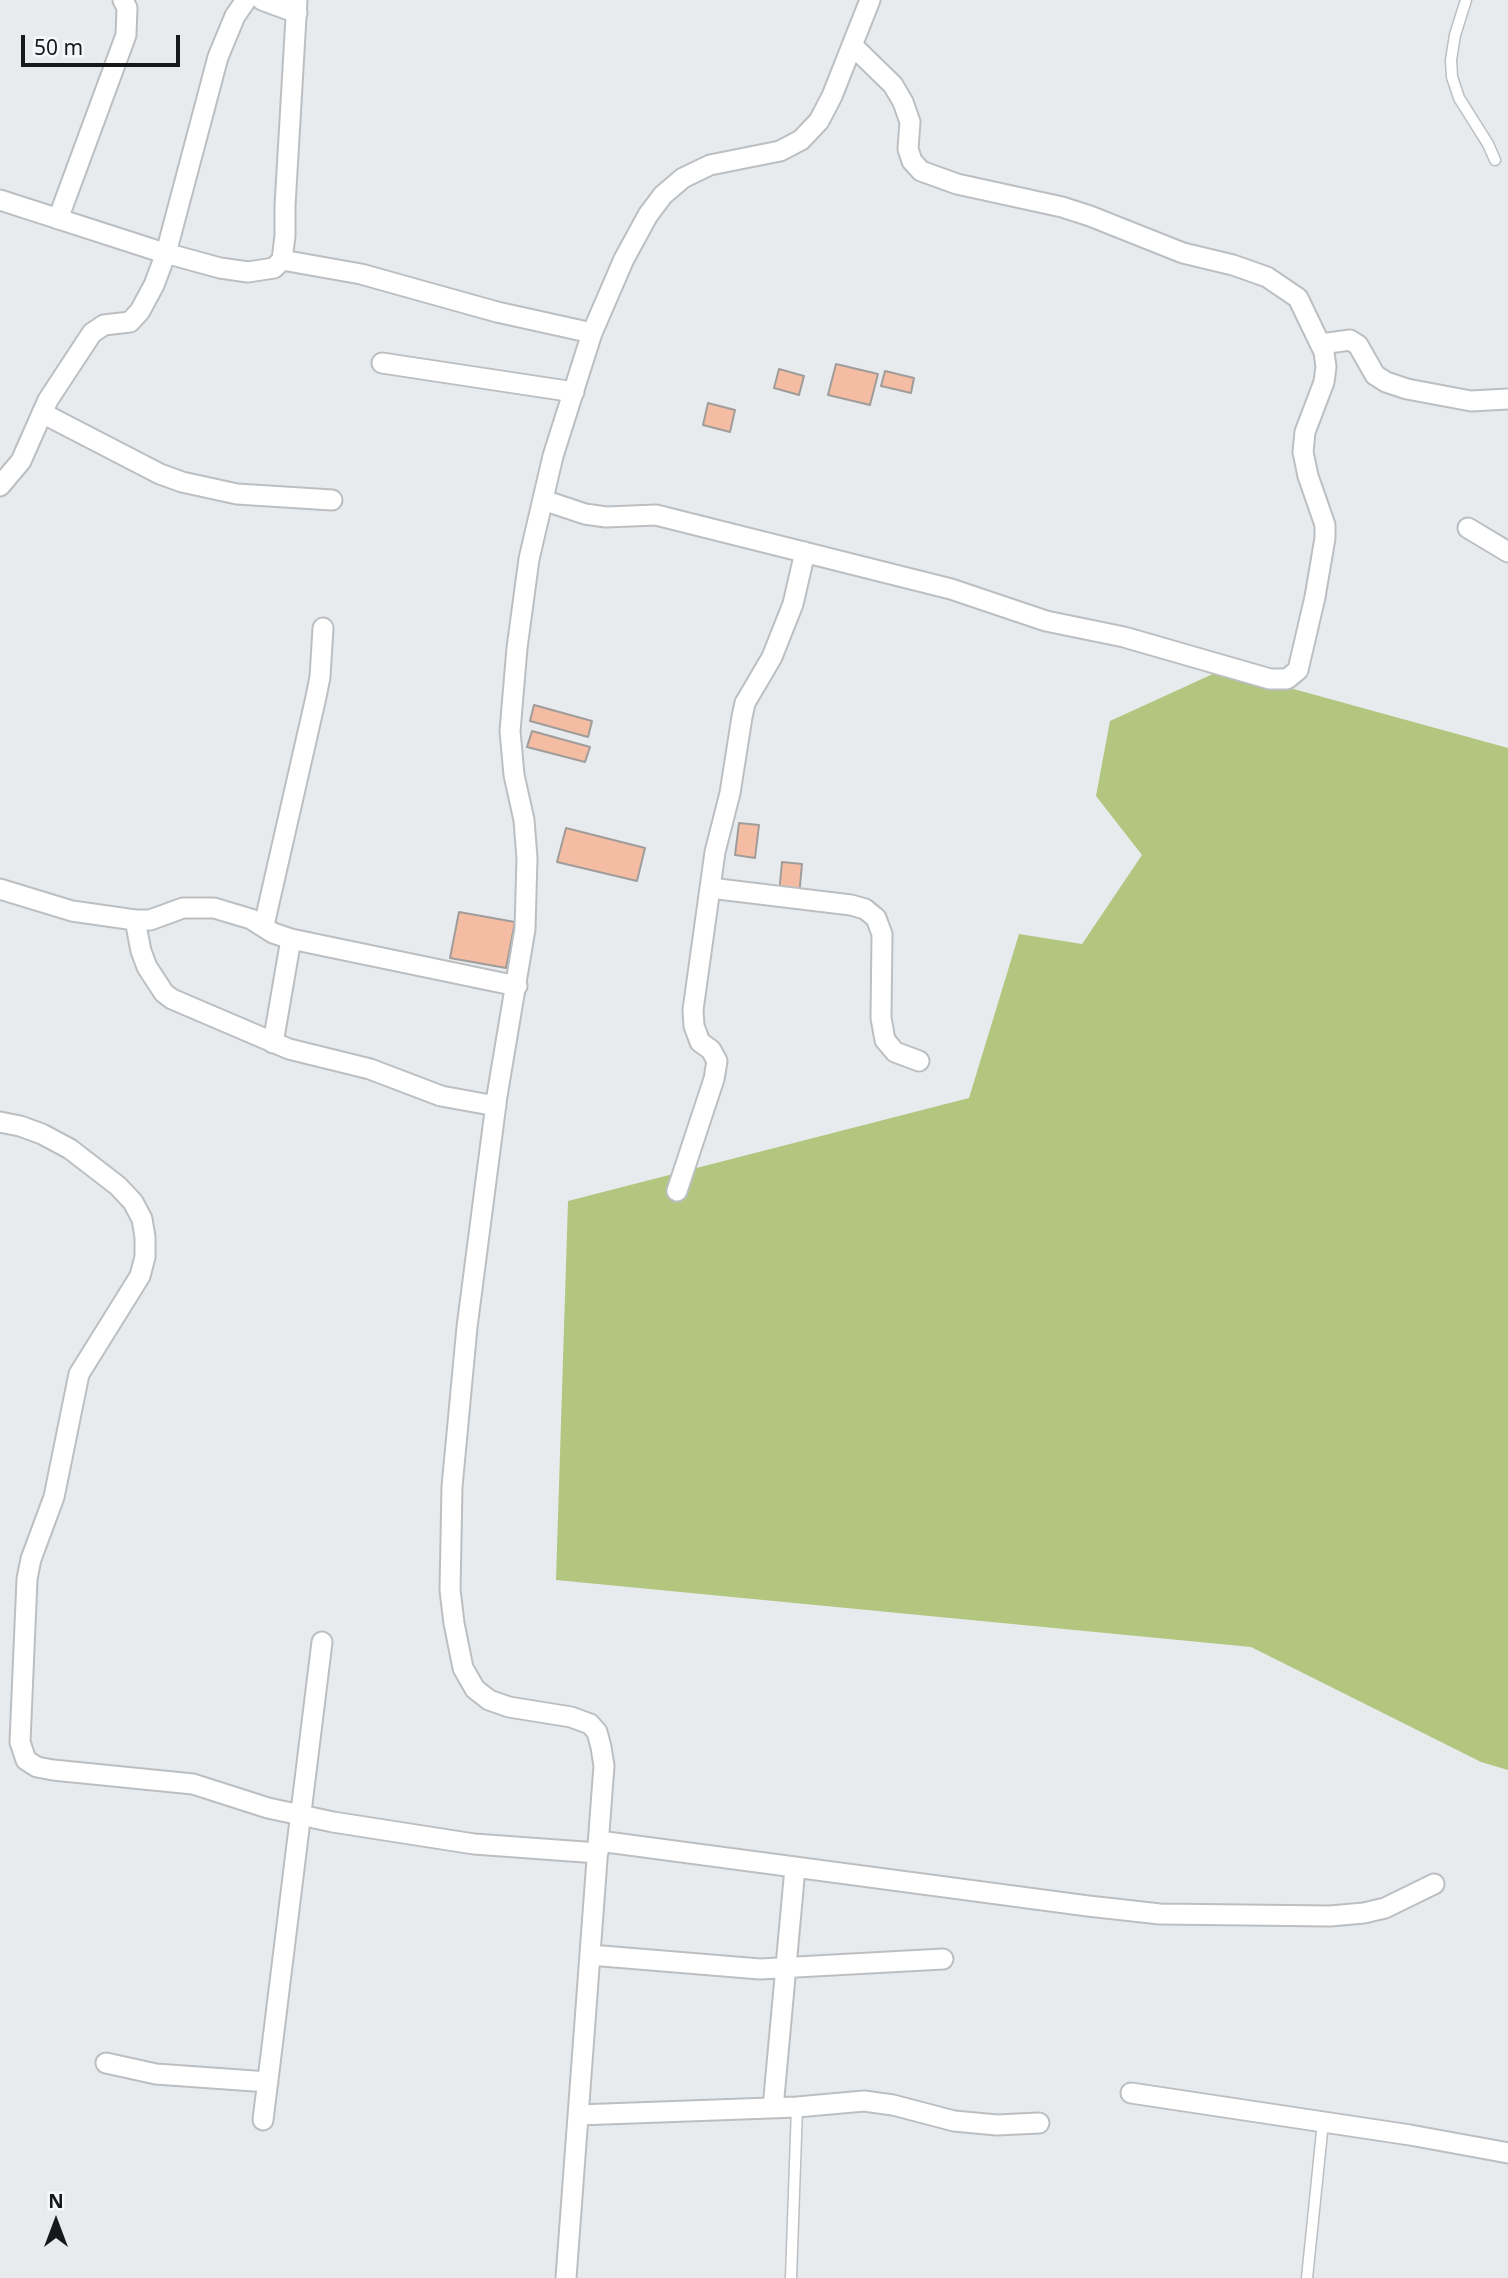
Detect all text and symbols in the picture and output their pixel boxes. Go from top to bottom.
scale bar [24,21,184,65]
text: 50 m [34,33,83,61]
north arrow [21,2187,91,2257]
text: N [48,2188,64,2214]

